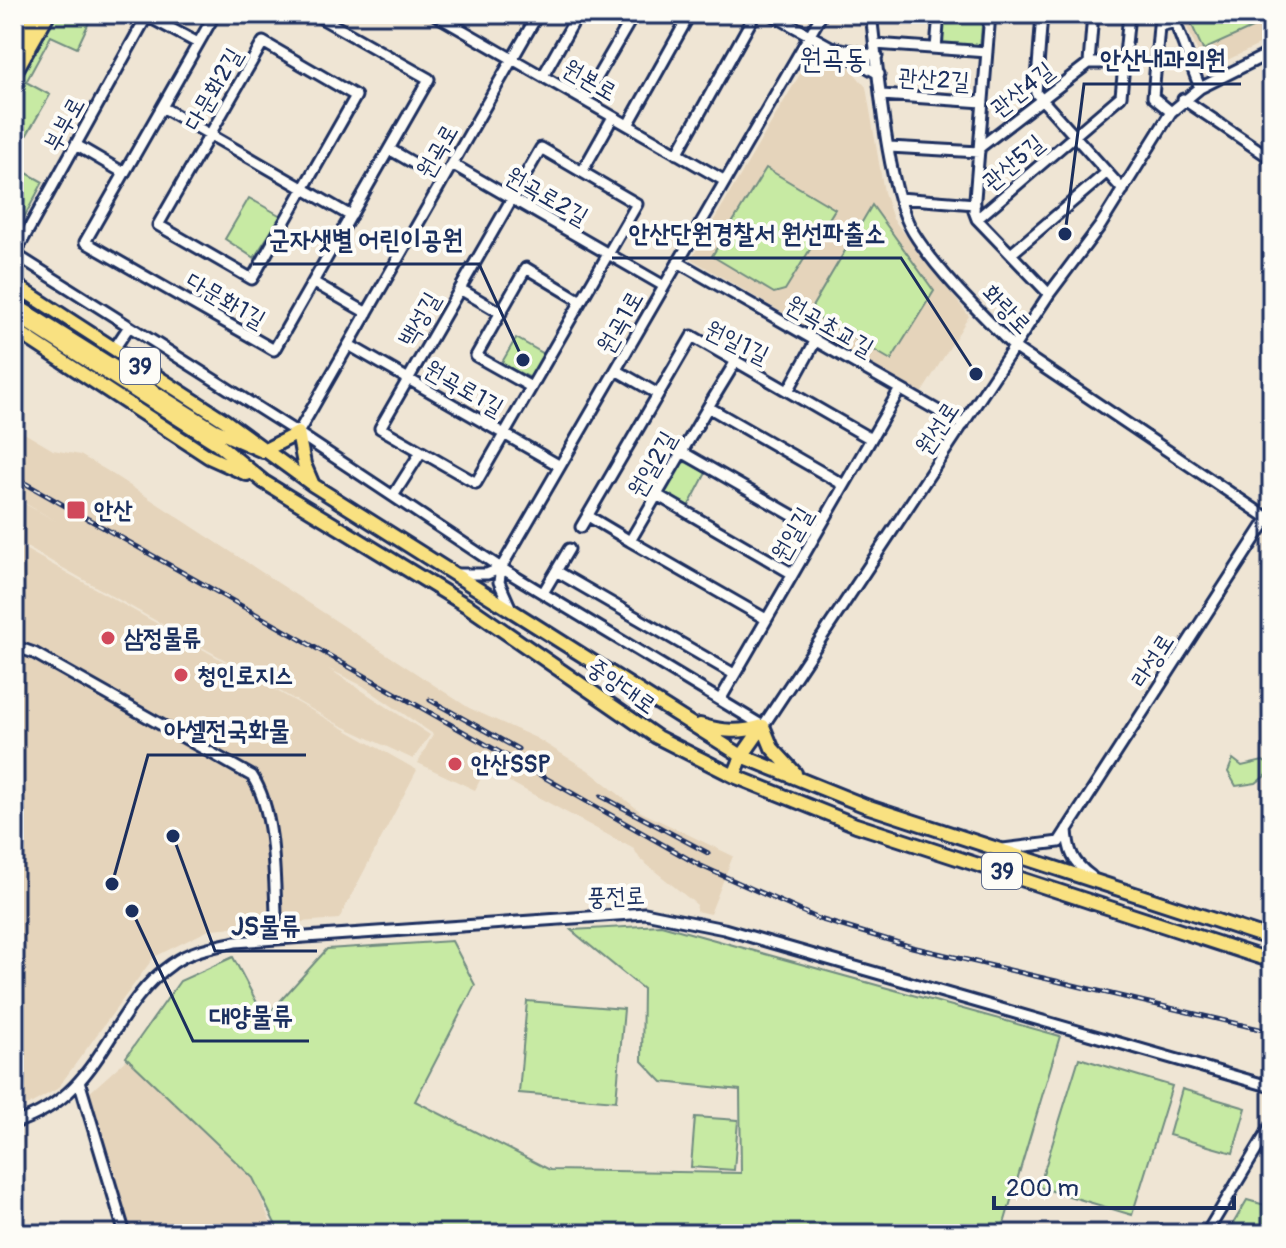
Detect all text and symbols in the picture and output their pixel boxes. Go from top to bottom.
callout: 안산내과의원 [1084,34,1241,84]
district label: 원곡동 [799,42,867,77]
street label: 다문화2길 [178,43,249,136]
text: 안산내과의원 [1100,44,1226,76]
street label: 원본로 [557,53,622,107]
street label: 관산4길 [985,56,1060,123]
street label: 관산2길 [897,63,971,96]
street label: 부부로 [38,92,91,157]
street label: 원곡로 [410,119,464,184]
street label: 관산5길 [977,128,1050,196]
street label: 원곡로2길 [500,161,593,232]
callout: 안산단원경찰서 원선파출소 [612,208,901,258]
callout: 군자샛별 어린이공원 [253,214,479,264]
text: 안산단원경찰서 원선파출소 [629,218,885,250]
text: 군자샛별 어린이공원 [269,224,463,256]
street label: 다문화1길 [181,266,271,335]
street label: 화랑로 [976,278,1037,340]
street label: 원곡1로 [591,286,650,359]
street label: 백성길 [392,287,446,352]
street label: 원곡초교길 [781,290,879,363]
street label: 원일1길 [700,315,773,370]
road number: 39 [120,348,160,384]
street label: 원곡로1길 [419,354,509,423]
street label: 원선로 [909,396,966,460]
street label: 원일2길 [622,426,683,502]
place label: 안산 [94,496,133,525]
marker: 안산 [65,499,87,521]
street label: 원일길 [765,502,819,567]
place label: 삼정물류 [124,624,201,653]
street label: 라성로 [1124,628,1180,692]
marker: 삼정물류 [99,629,117,647]
street label: 중앙대로 [582,652,662,720]
place label: 청인로지스 [197,661,294,690]
marker: 청인로지스 [172,666,190,684]
callout: 아셀전국화물 [148,705,306,755]
text: 아셀전국화물 [164,715,290,747]
place label: 안산SSP [471,750,551,779]
marker: 안산SSP [446,755,464,773]
road number: 39 [982,853,1022,889]
street label: 풍전로 [587,881,645,912]
callout: JS물류 [215,901,317,951]
text: JS물류 [231,911,301,943]
callout: 대양물류 [193,991,309,1041]
text: 대양물류 [209,1001,293,1033]
scale bar [994,1160,1234,1210]
text: 200 m [1006,1174,1079,1203]

